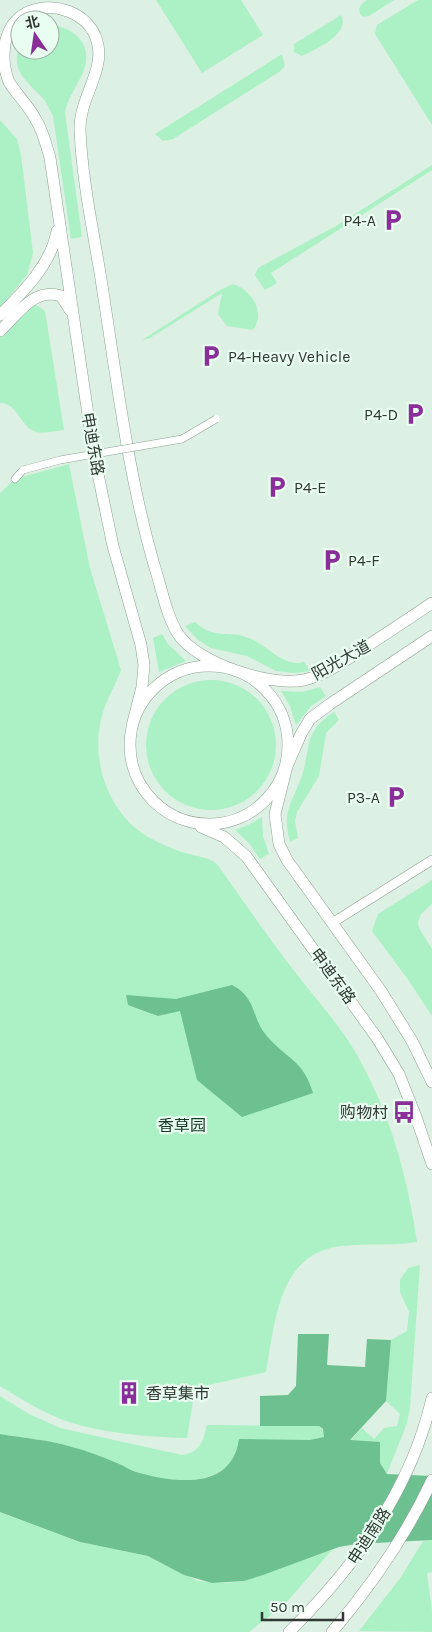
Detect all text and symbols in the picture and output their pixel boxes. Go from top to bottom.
north arrow [10,10,60,60]
text: 北 [23,13,41,33]
parking icon: P4-A [380,207,406,233]
place label: P4-A [343,211,376,230]
parking icon: P4-Heavy Vehicle [198,343,224,369]
place label: P4-Heavy Vehicle [228,347,350,366]
parking icon: P4-D [402,401,428,427]
place label: P4-D [364,405,398,424]
street label: 申迪东路 [78,411,108,477]
parking icon: P4-E [264,474,290,500]
place label: P4-E [294,478,326,497]
parking icon: P4-F [319,547,345,573]
place label: P4-F [348,551,380,570]
street label: 阳光大道 [308,636,374,684]
parking icon: P3-A [383,784,409,810]
place label: P3-A [347,788,380,807]
street label: 申迪东路 [307,945,359,1007]
bus stop icon: 购物村 [391,1099,417,1125]
place label: 购物村 [340,1103,388,1122]
park label: 香草园 [158,1116,206,1135]
building icon: 香草集市 [116,1380,142,1406]
place label: 香草集市 [146,1384,210,1403]
street label: 申迪南路 [344,1504,394,1568]
scale bar [262,1590,343,1622]
text: 50 m [270,1598,305,1616]

